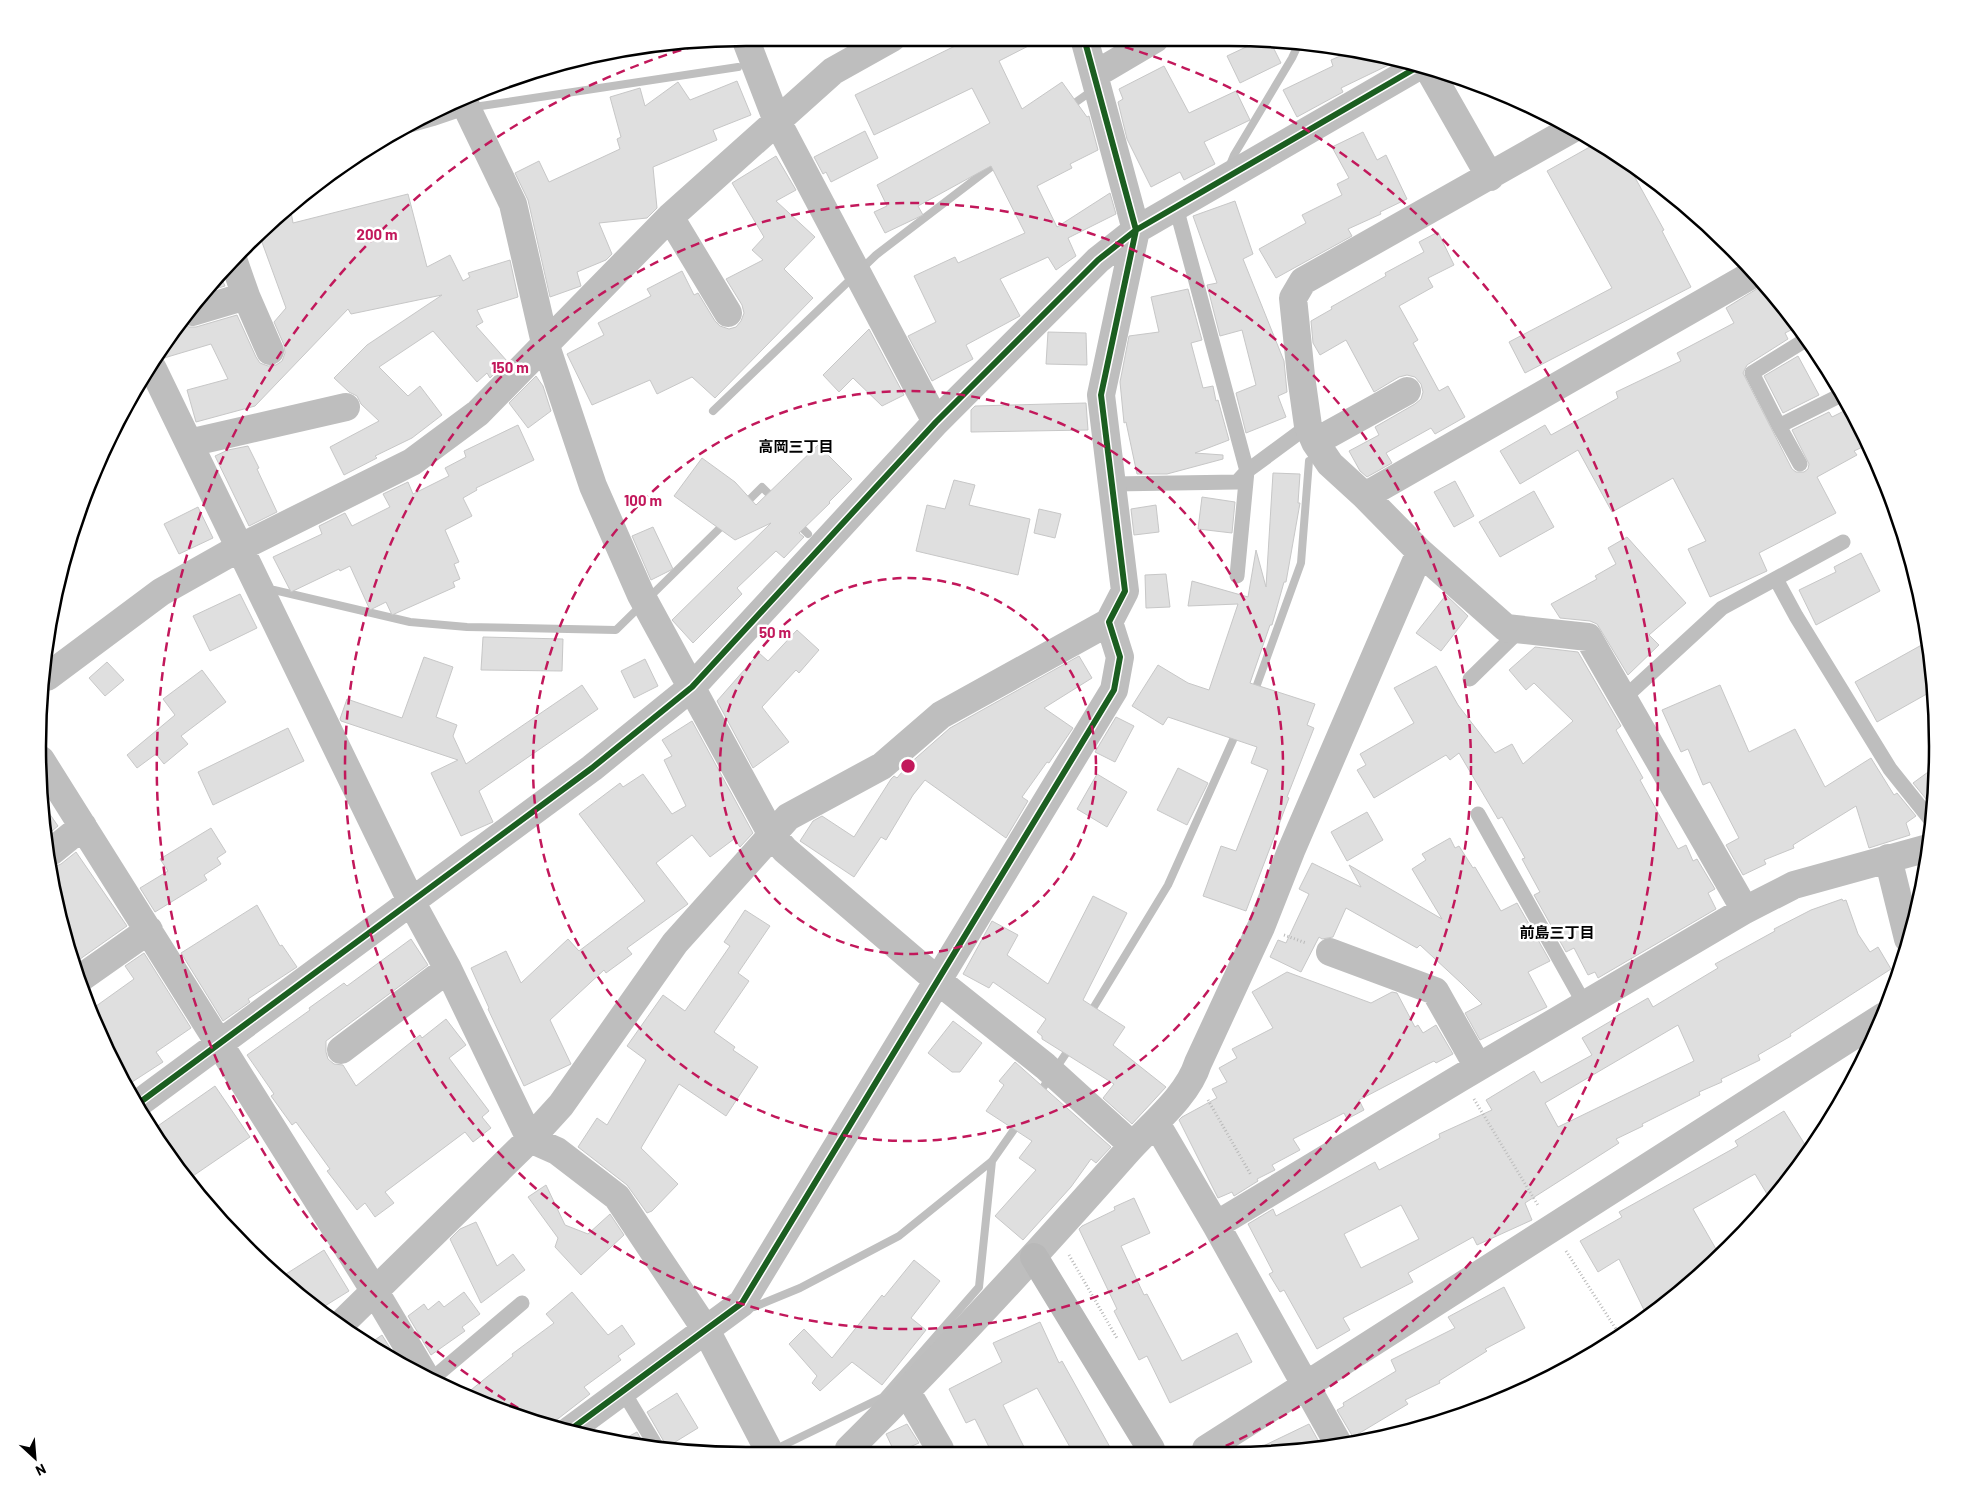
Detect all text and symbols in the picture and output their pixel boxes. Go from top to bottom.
text: 200 m [356,225,398,243]
text: 150 m [491,358,529,376]
district label: 高岡三丁目 [758,437,834,455]
text: 100 m [624,491,662,509]
text: 50 m [759,623,791,641]
centre of rings [899,757,917,775]
district label: 前島三丁目 [1519,923,1595,941]
north arrow [10,1433,60,1483]
text: N [33,1460,49,1480]

